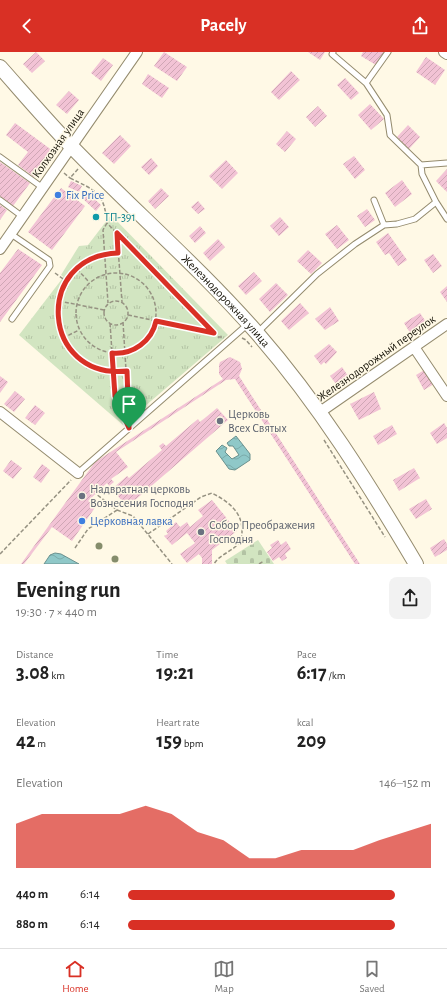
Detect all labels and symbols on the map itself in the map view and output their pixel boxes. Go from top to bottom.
street label: Колхозная улица [30,106,87,180]
place label: Fix Price [66,189,104,201]
marker: Fix Price [53,190,63,200]
place label: ТП-391 [104,211,136,223]
marker: ТП-391 [91,212,101,222]
street label: Железнодорожная улица [179,252,272,350]
street label: Железнодорожный переулок [315,312,438,404]
pin [112,387,146,428]
place label: Церковь Всех Святых [228,408,287,434]
marker: Церковь Всех Святых [215,416,225,426]
place label: Надвратная церковь Вознесения Господня [90,483,194,509]
marker: Надвратная церковь Вознесения Господня [77,491,87,501]
place label: Церковная лавка [90,515,173,527]
marker: Церковная лавка [77,516,87,526]
place label: Собор Преображения Господня [209,519,315,545]
marker: Собор Преображения Господня [196,527,206,537]

